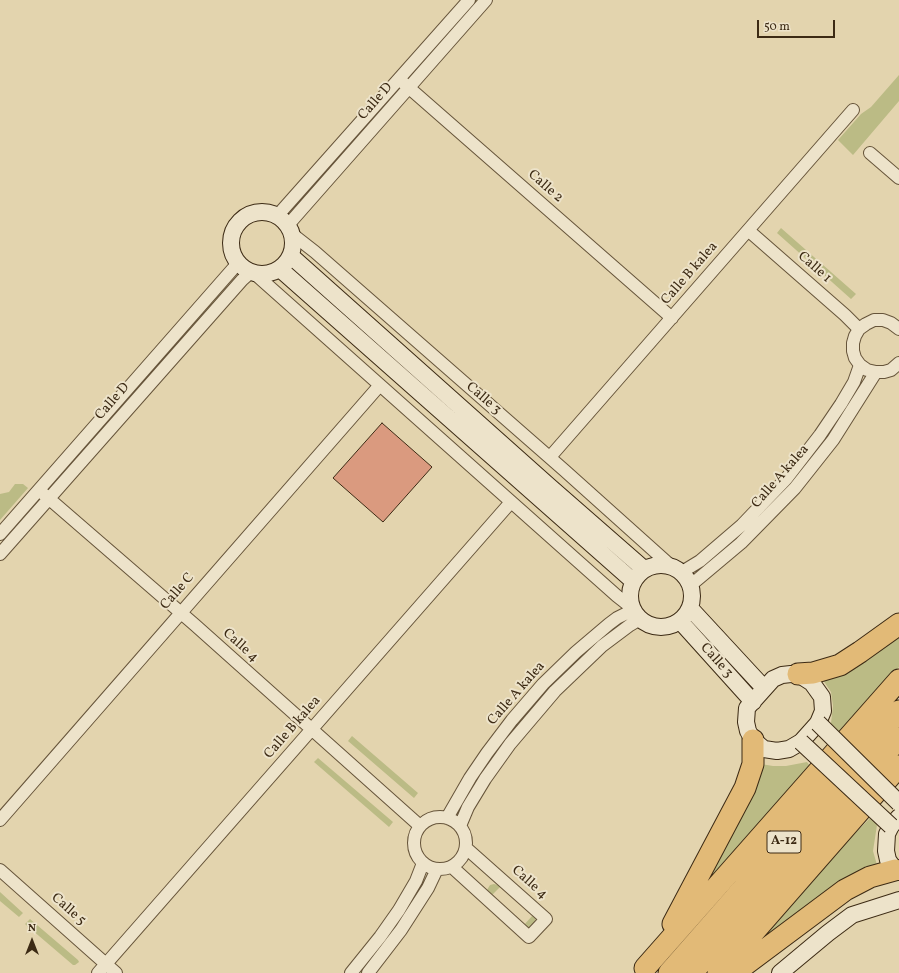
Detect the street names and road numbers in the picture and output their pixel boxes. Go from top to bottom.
street label: Calle D [355,80,397,124]
street label: Calle 2 [524,167,566,207]
street label: Calle B kalea [658,239,722,309]
street label: Calle 1 [794,249,834,287]
street label: Calle 3 [462,379,504,419]
street label: Calle D [92,380,134,424]
street label: Calle A kalea [749,442,813,512]
street label: Calle C [158,570,198,614]
street label: Calle 4 [219,626,261,666]
street label: Calle 3 [696,640,736,682]
street label: Calle A kalea [485,659,549,729]
street label: Calle B kalea [261,693,325,763]
road number: A-12 [767,831,801,853]
street label: Calle 4 [508,863,550,903]
street label: Calle 5 [47,890,89,930]

